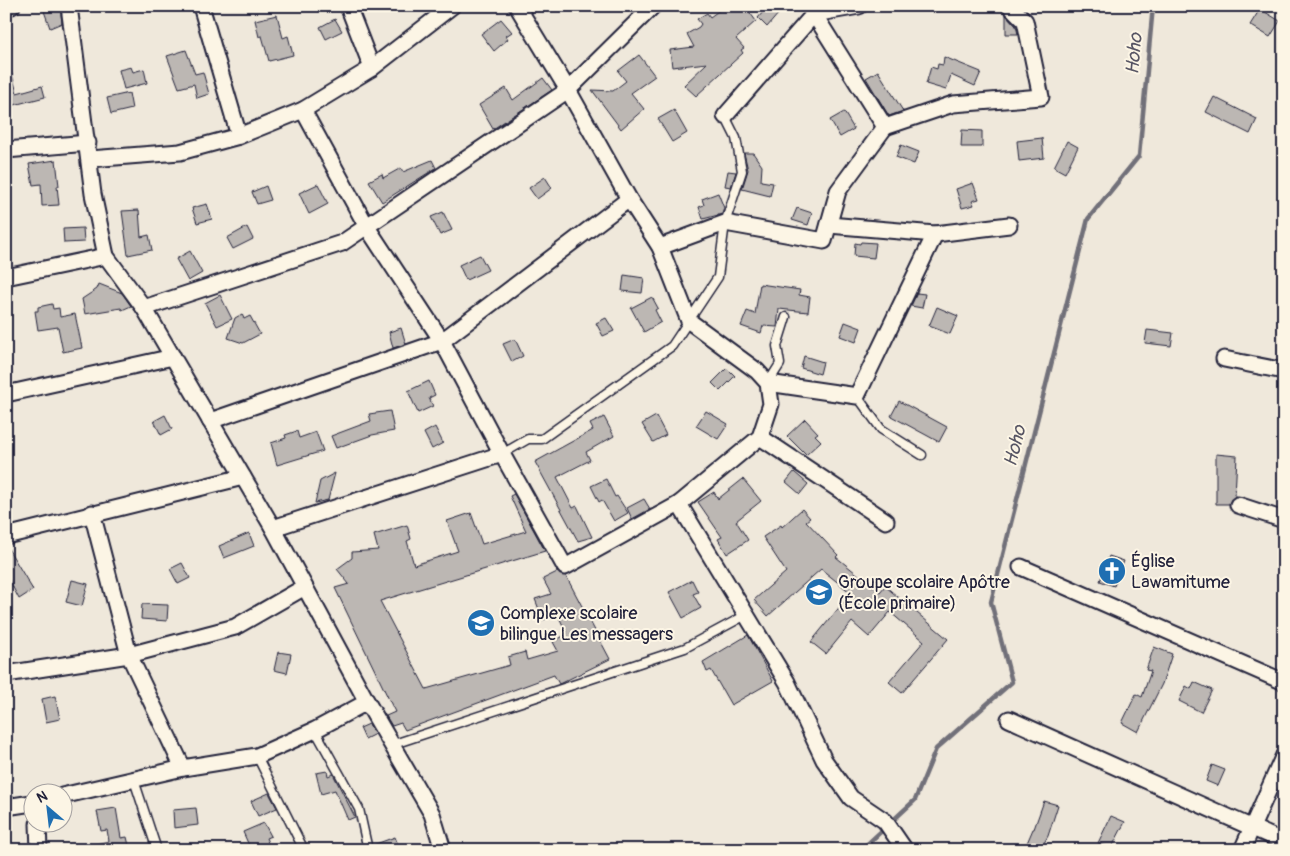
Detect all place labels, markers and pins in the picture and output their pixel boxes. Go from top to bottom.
place label: Église Lawamitume [1131,550,1230,594]
church icon: Église Lawamitume [1097,556,1127,586]
place label: Groupe scolaire Apôtre (École primaire) [838,571,1010,615]
school or university icon: Groupe scolaire Apôtre (École primaire) [804,577,834,607]
place label: Complexe scolaire bilingue Les messagers [500,602,673,646]
school or university icon: Complexe scolaire bilingue Les messagers [466,608,496,638]

